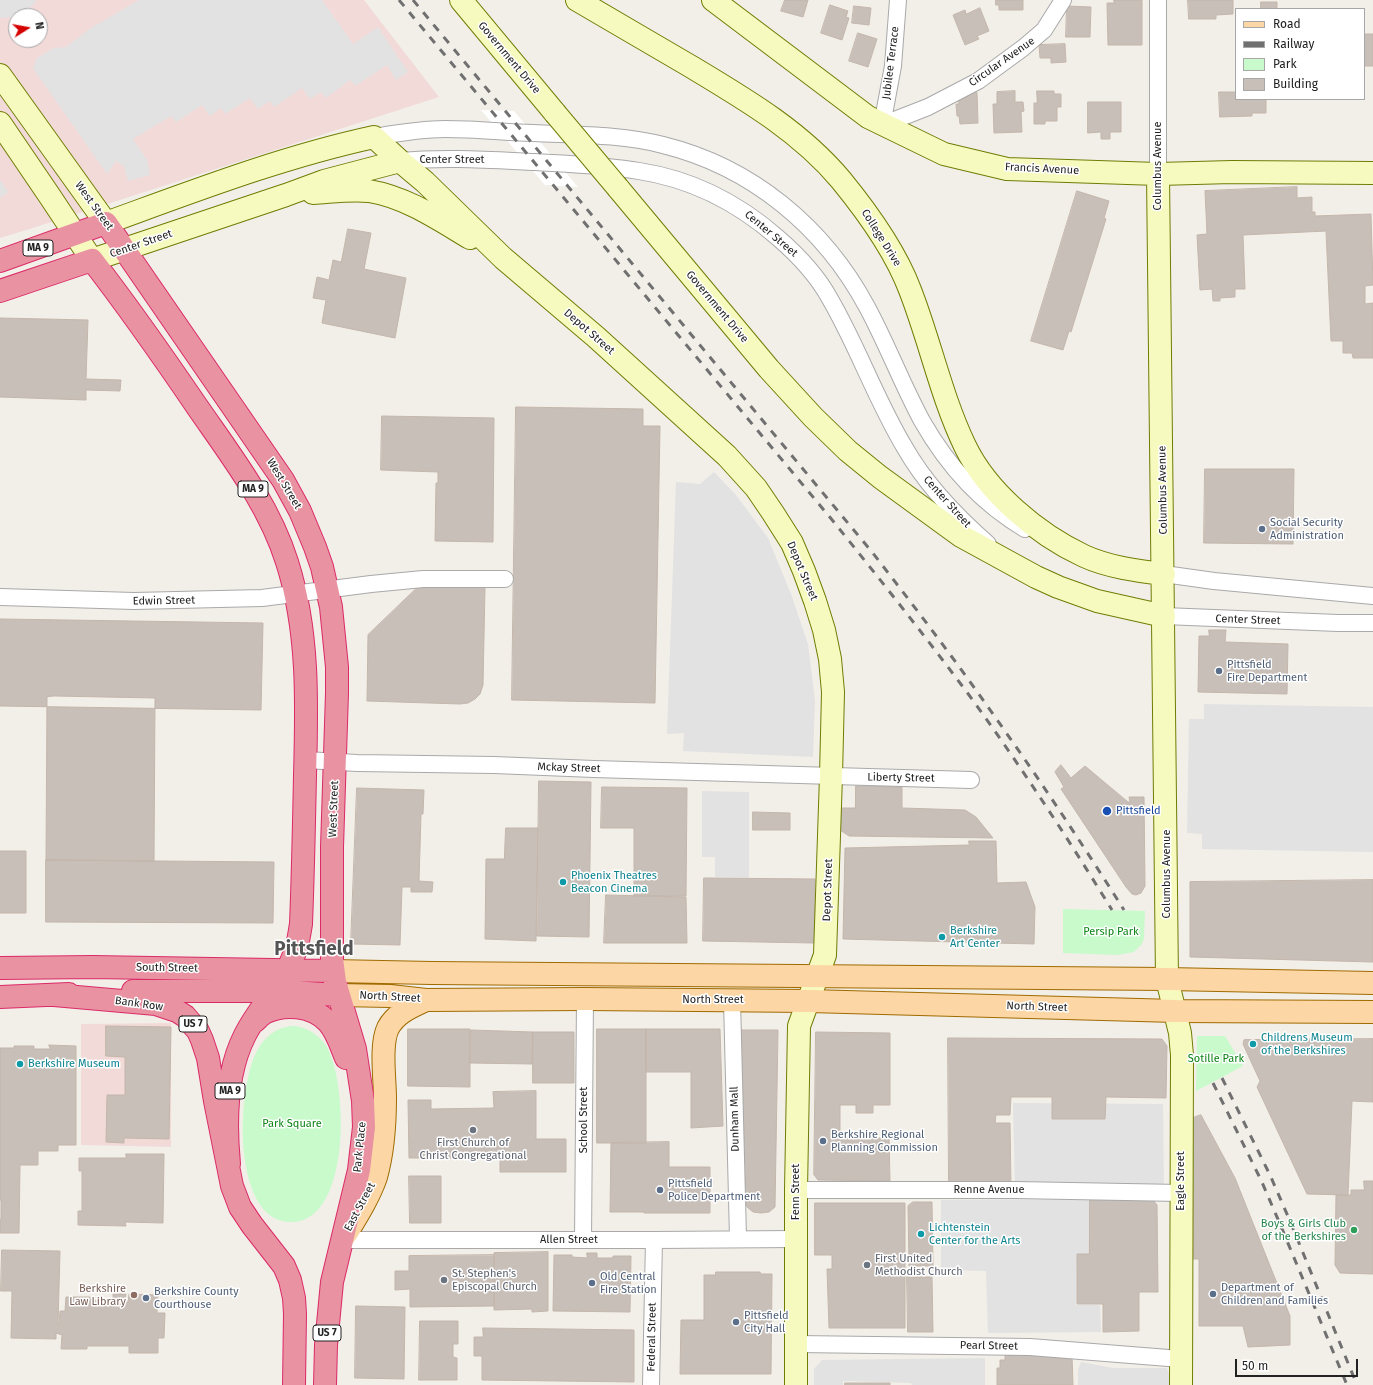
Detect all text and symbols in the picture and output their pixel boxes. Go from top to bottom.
north arrow [8,8,48,48]
legend [1235,8,1365,100]
text: Road [1273,17,1301,31]
street label: Government Drive [475,19,543,97]
text: N [32,21,46,31]
street label: Jubilee Terrace [880,26,902,100]
street label: Circular Avenue [966,34,1038,90]
text: Railway [1273,37,1314,51]
text: Park [1273,57,1297,71]
text: Building [1273,77,1318,91]
street label: Columbus Avenue [1151,122,1165,210]
street label: Center Street [419,153,485,167]
street label: Francis Avenue [1005,160,1079,178]
street label: West Street [72,179,116,233]
street label: College Drive [858,207,904,269]
street label: Center Street [742,208,800,260]
street label: Center Street [108,227,174,261]
road number: MA 9 [23,240,53,256]
street label: Government Drive [683,268,751,346]
street label: Depot Street [561,306,617,358]
street label: Columbus Avenue [1156,445,1170,535]
street label: West Street [264,456,304,512]
street label: Center Street [920,473,974,531]
road number: MA 9 [238,481,268,497]
place label: Social Security Administration [1270,516,1344,542]
marker: Social Security Administration [1257,524,1267,534]
street label: Depot Street [784,540,820,602]
street label: Edwin Street [133,594,195,608]
street label: Center Street [1215,612,1281,628]
place label: Pittsfield Fire Department [1227,658,1307,684]
marker: Pittsfield Fire Department [1214,666,1224,676]
street label: Mckay Street [537,760,601,776]
street label: Liberty Street [867,771,935,785]
street label: West Street [326,780,342,838]
place label: Pittsfield [1116,804,1161,818]
marker: Pittsfield [1101,805,1113,817]
street label: Columbus Avenue [1160,830,1174,918]
street label: Depot Street [820,858,836,922]
place label: Phoenix Theatres Beacon Cinema [571,869,657,895]
marker: Phoenix Theatres Beacon Cinema [558,877,568,887]
place label: Berkshire Art Center [950,924,1000,950]
park label: Persip Park [1083,925,1139,939]
marker: Berkshire Art Center [937,932,947,942]
district label: Pittsfield [274,939,354,961]
street label: South Street [136,961,198,975]
street label: North Street [359,989,421,1005]
street label: North Street [682,993,744,1007]
street label: Bank Row [114,994,164,1014]
street label: North Street [1006,999,1068,1015]
road number: US 7 [179,1016,207,1032]
place label: Childrens Museum of the Berkshires [1261,1031,1353,1057]
marker: Childrens Museum of the Berkshires [1248,1039,1258,1049]
park label: Sotille Park [1188,1052,1244,1066]
place label: Berkshire Museum [28,1057,120,1071]
marker: Berkshire Museum [15,1059,25,1069]
road number: MA 9 [215,1083,245,1099]
street label: Dunham Mall [728,1086,742,1152]
street label: School Street [577,1087,591,1153]
park label: Park Square [262,1117,322,1131]
street label: Park Place [351,1121,369,1173]
marker: First Church of Christ Congregational [468,1125,478,1135]
place label: Berkshire Regional Planning Commission [831,1128,938,1154]
place label: First Church of Christ Congregational [420,1136,526,1162]
marker: Berkshire Regional Planning Commission [818,1136,828,1146]
street label: Eagle Street [1174,1151,1188,1211]
street label: Fenn Street [789,1164,803,1220]
place label: Pittsfield Police Department [668,1177,760,1203]
street label: East Street [342,1180,378,1234]
street label: Renne Avenue [954,1183,1024,1197]
marker: Pittsfield Police Department [655,1185,665,1195]
place label: Boys & Girls Club of the Berkshires [1261,1217,1346,1243]
place label: Lichtenstein Center for the Arts [929,1221,1020,1247]
marker: Boys & Girls Club of the Berkshires [1349,1225,1359,1235]
marker: Lichtenstein Center for the Arts [916,1229,926,1239]
street label: Allen Street [540,1233,598,1247]
place label: First United Methodist Church [875,1252,963,1278]
marker: First United Methodist Church [862,1260,872,1270]
place label: St. Stephen's Episcopal Church [452,1267,537,1293]
place label: Old Central Fire Station [600,1270,657,1296]
marker: St. Stephen's Episcopal Church [439,1275,449,1285]
marker: Old Central Fire Station [587,1278,597,1288]
place label: Department of Children and Families [1221,1281,1328,1307]
place label: Berkshire Law Library [69,1282,126,1308]
place label: Berkshire County Courthouse [154,1285,239,1311]
marker: Department of Children and Families [1208,1289,1218,1299]
marker: Berkshire Law Library [129,1290,139,1300]
marker: Berkshire County Courthouse [141,1293,151,1303]
street label: Federal Street [645,1302,659,1372]
place label: Pittsfield City Hall [744,1309,789,1335]
marker: Pittsfield City Hall [731,1317,741,1327]
road number: US 7 [313,1325,341,1341]
street label: Pearl Street [960,1339,1018,1353]
scale bar [1237,1351,1360,1377]
text: 50 m [1242,1359,1268,1373]

